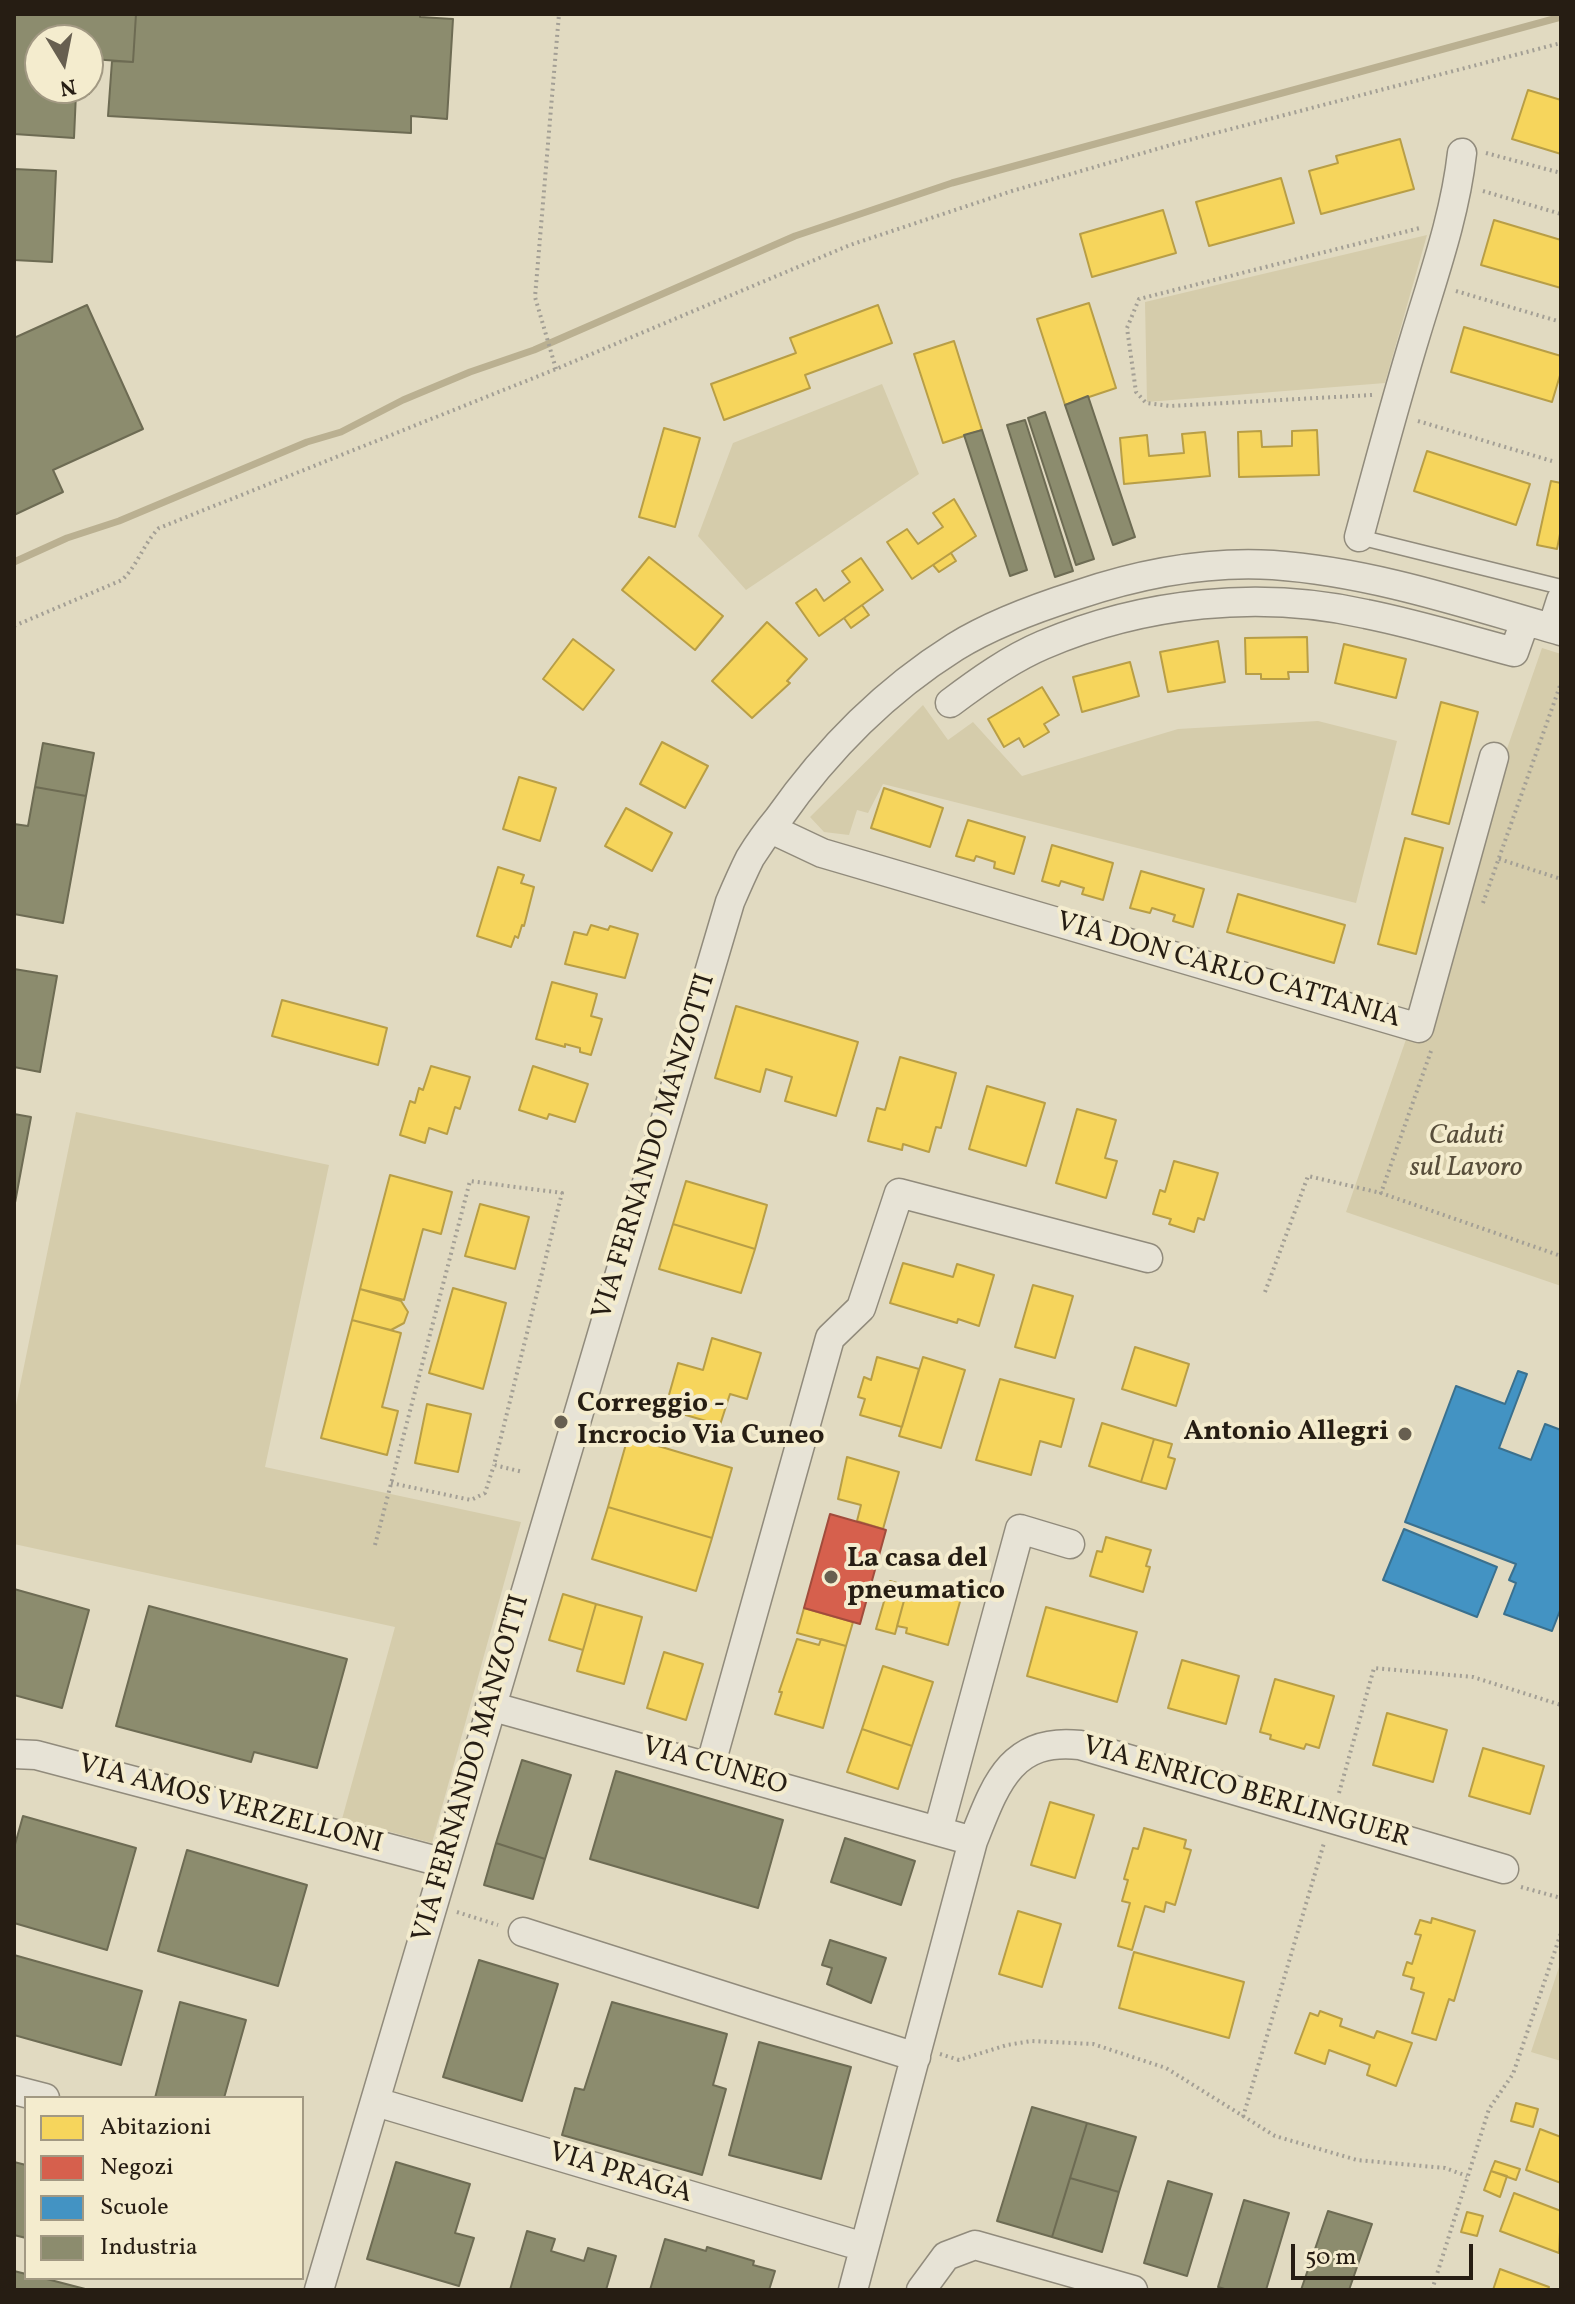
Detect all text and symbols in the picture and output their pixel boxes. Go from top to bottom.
north arrow [24,24,104,104]
text: N [57,70,78,103]
street label: VIA DON CARLO CATTANIA [1052,907,1404,1037]
street label: VIA FERNANDO MANZOTTI [587,970,725,1324]
park label: Caduti sul Lavoro [1410,1121,1522,1187]
place label: Correggio - Incrocio Via Cuneo [577,1389,825,1455]
marker: Correggio - Incrocio Via Cuneo [552,1413,570,1431]
place label: Antonio Allegri [1183,1417,1389,1451]
marker: Antonio Allegri [1396,1425,1414,1443]
place label: La casa del pneumatico [847,1544,1005,1610]
marker: La casa del pneumatico [822,1568,840,1586]
street label: VIA FERNANDO MANZOTTI [407,1591,539,1947]
street label: VIA CUNEO [637,1731,791,1805]
street label: VIA ENRICO BERLINGUER [1078,1731,1414,1857]
street label: VIA AMOS VERZELLONI [74,1749,386,1863]
legend [24,2096,304,2280]
text: Abitazioni [100,2111,211,2145]
street label: VIA PRAGA [544,2137,696,2213]
text: Negozi [100,2151,173,2185]
text: Scuole [100,2191,169,2225]
scale bar [1295,2228,1477,2278]
text: Industria [100,2231,198,2265]
text: 50 m [1305,2241,1357,2275]

